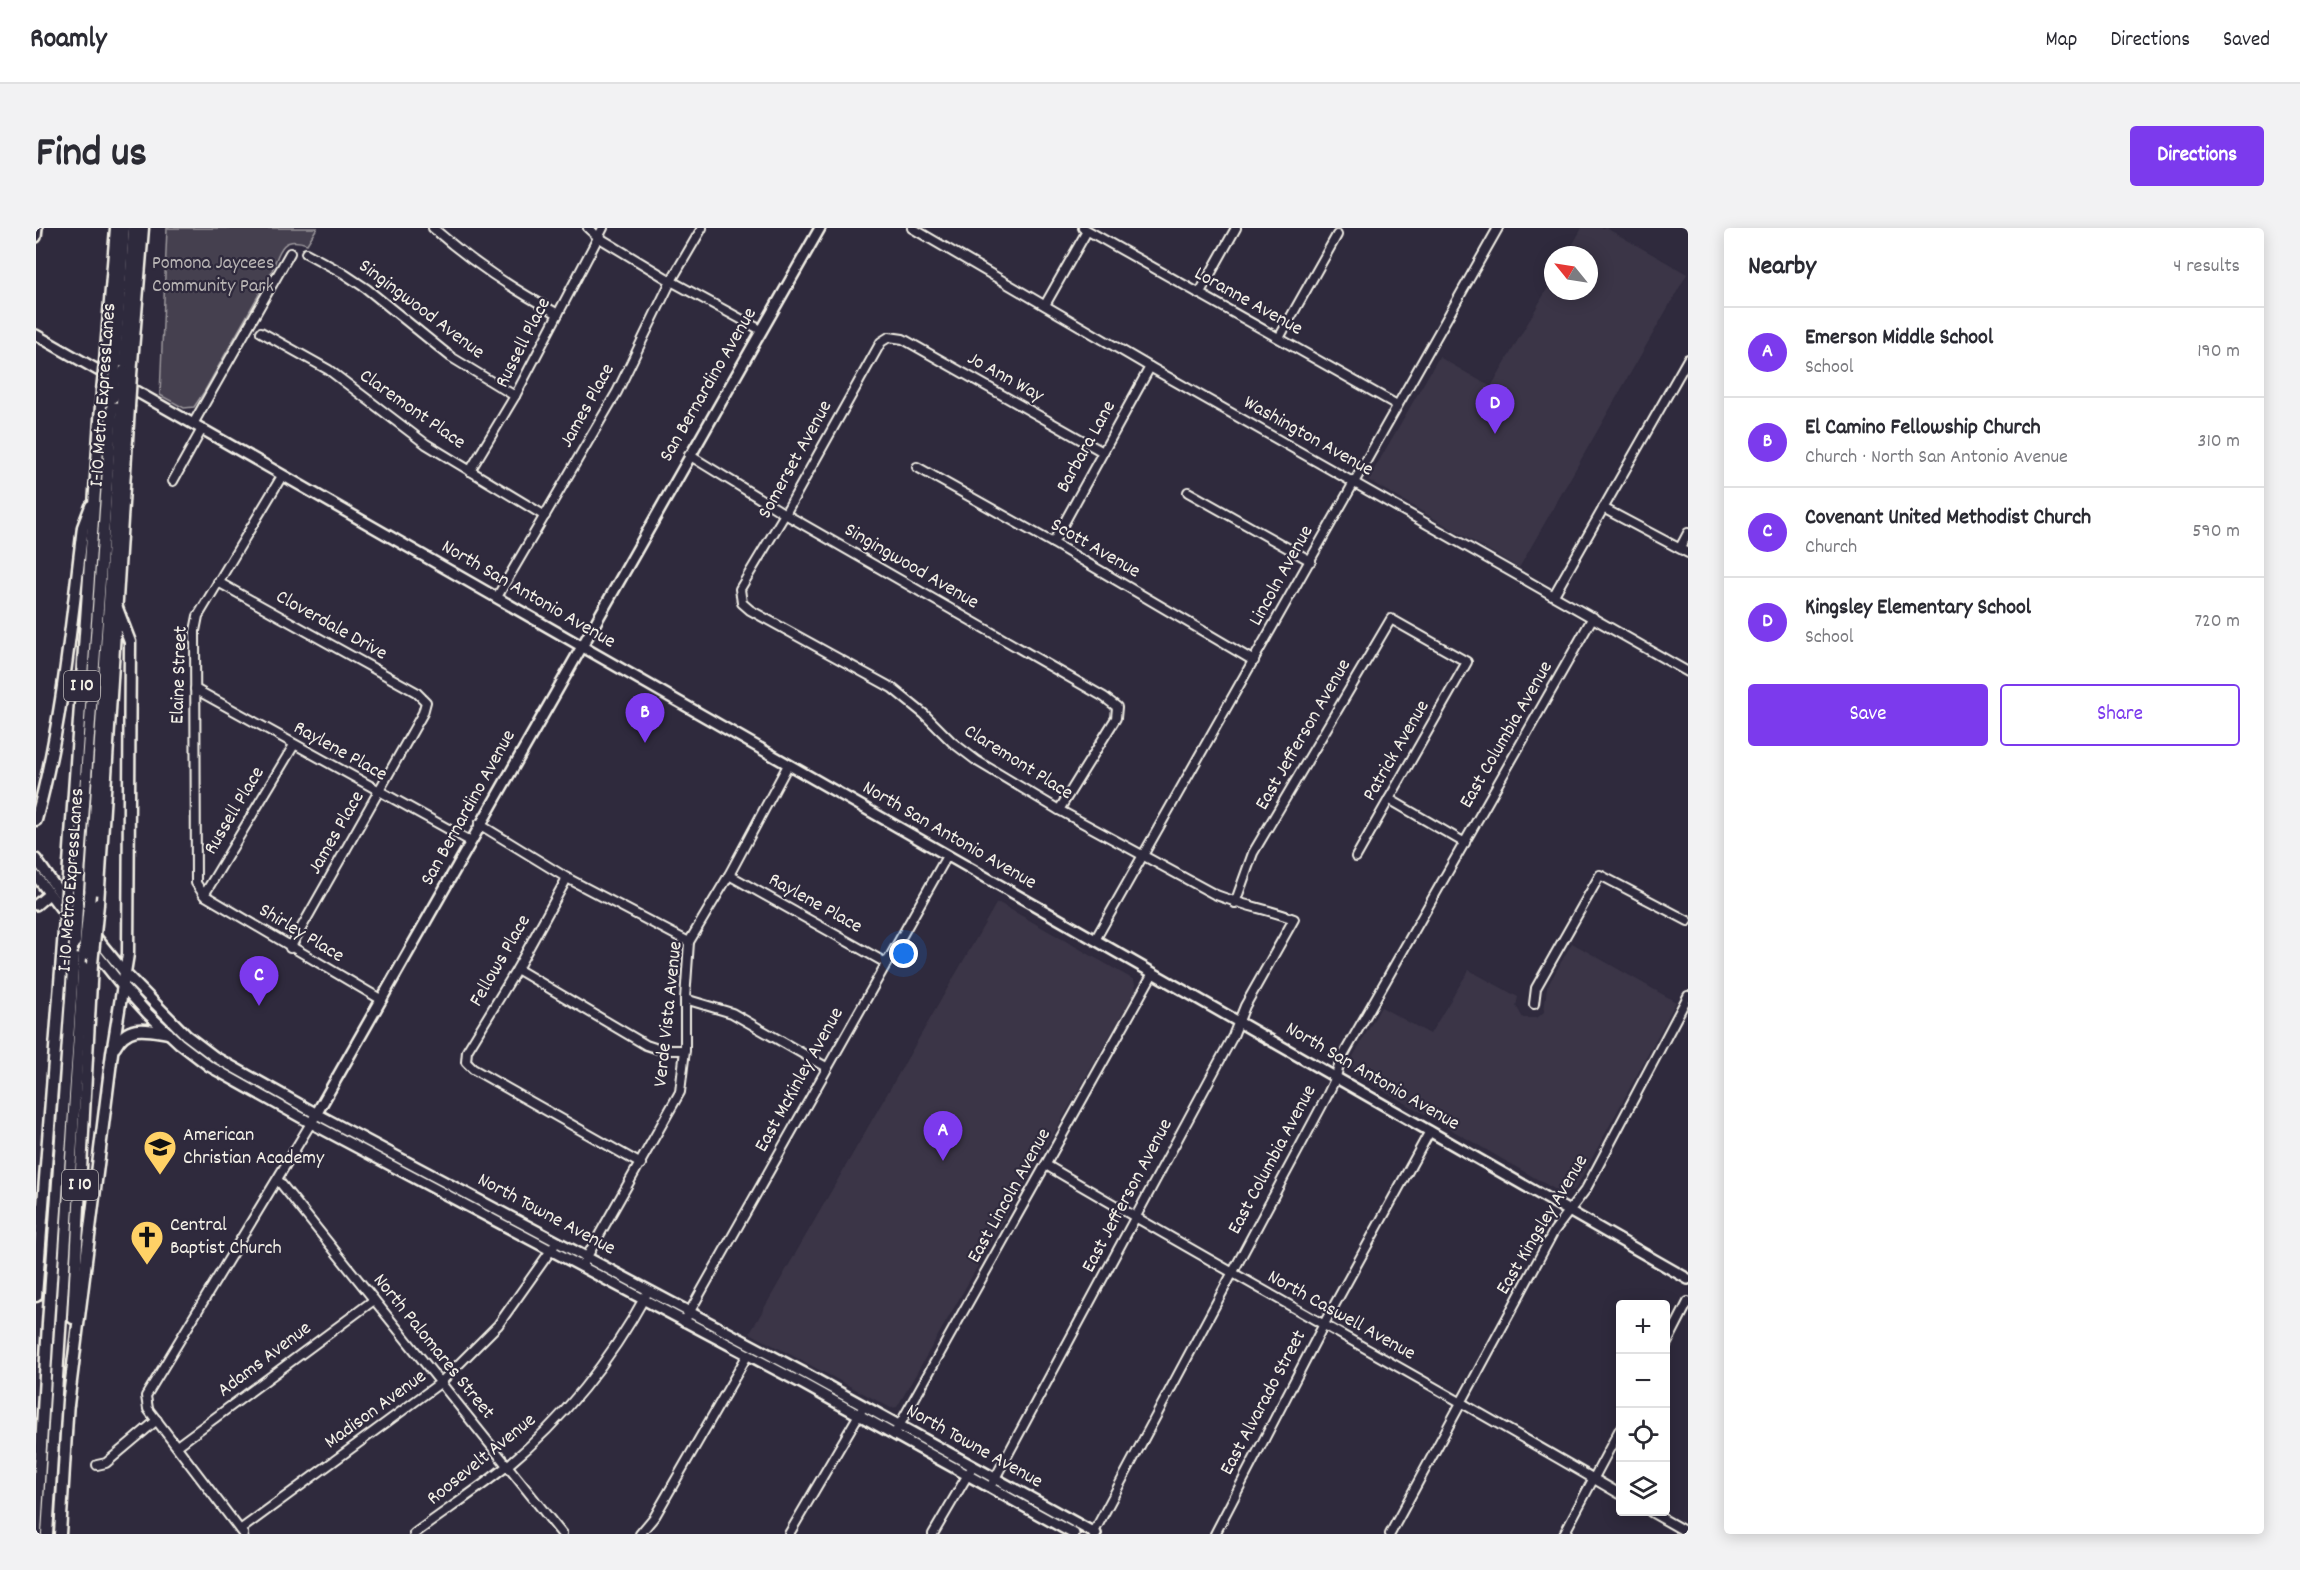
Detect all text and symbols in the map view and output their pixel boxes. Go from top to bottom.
text: Roamly [30,21,106,61]
text: Map [2046,26,2077,56]
text: Directions [2110,26,2190,56]
text: Saved [2223,26,2270,56]
text: Find us [36,126,147,186]
button: Directions [2130,126,2264,186]
north arrow [1544,246,1598,300]
text: Nearby [1748,249,1816,286]
park label: Pomona Jaycees Community Park [152,250,274,301]
street label: Singingwood Avenue [352,253,490,367]
text: 4 results [2173,253,2240,281]
street label: Loranne Avenue [1189,261,1308,344]
street label: Russell Place [489,293,559,393]
street label: I-10 Metro ExpressLanes [84,302,124,488]
street label: San Bernardino Avenue [653,302,765,467]
text: Emerson Middle School [1805,323,1993,354]
text: A [1762,338,1773,366]
text: 190 m [2197,338,2240,366]
street label: Jo Ann Way [962,345,1049,411]
text: School [1805,354,1854,382]
street label: James Place [553,359,623,453]
street label: Claremont Place [353,363,471,457]
pin: D [1476,384,1514,434]
street label: Washington Avenue [1238,390,1378,484]
street label: Somerset Avenue [752,396,840,524]
street label: Barbara Lane [1050,396,1124,498]
text: El Camino Fellowship Church [1805,413,2041,444]
text: B [1763,428,1772,456]
text: 310 m [2198,428,2240,456]
text: Church · North San Antonio Avenue [1805,444,2068,472]
text: Covenant United Methodist Church [1805,503,2091,534]
street label: Scott Avenue [1045,512,1145,586]
street label: Singingwood Avenue [838,517,984,617]
text: C [1763,518,1772,546]
text: 590 m [2192,518,2240,546]
street label: Lincoln Avenue [1243,520,1321,631]
street label: North San Antonio Avenue [436,534,620,656]
text: Church [1805,534,1857,562]
street label: Cloverdale Drive [270,584,392,668]
text: Kingsley Elementary School [1805,593,2031,624]
text: D [1762,608,1773,636]
text: 720 m [2194,608,2240,636]
text: School [1805,624,1854,652]
street label: Elaine Street [164,625,196,725]
street label: East Jefferson Avenue [1249,654,1359,816]
street label: East Columbia Avenue [1453,656,1561,814]
road number: I 10 [64,671,100,701]
button: Save [1748,684,1988,746]
button: Share [2000,684,2240,746]
pin: B [626,694,664,743]
street label: Patrick Avenue [1357,695,1437,807]
street label: Raylene Place [288,715,392,789]
street label: Claremont Place [958,718,1078,808]
street label: San Bernardino Avenue [415,725,524,891]
street label: Russell Place [198,762,272,860]
street label: North San Antonio Avenue [857,775,1041,897]
street label: James Place [302,786,372,880]
street label: I-10 Metro ExpressLanes [52,787,92,973]
street label: Raylene Place [763,867,867,941]
street label: Shirley Place [253,897,349,971]
street label: Fellows Place [463,910,539,1012]
your location [889,939,918,968]
street label: Verde Vista Avenue [647,940,691,1088]
pin: C [240,956,278,1006]
street label: East McKinley Avenue [749,1002,852,1158]
street label: North San Antonio Avenue [1280,1016,1464,1138]
street label: East Columbia Avenue [1222,1080,1324,1240]
pin: A [924,1112,962,1161]
street label: East Jefferson Avenue [1076,1114,1180,1278]
place label: American Christian Academy [183,1122,325,1173]
street label: East Lincoln Avenue [961,1123,1059,1268]
school or university icon: American Christian Academy [142,1129,178,1176]
street label: East Kingsley Avenue [1490,1149,1596,1300]
street label: North Towne Avenue [472,1167,620,1263]
road number: I 10 [62,1170,98,1200]
place label: Central Baptist Church [170,1212,282,1263]
church icon: Central Baptist Church [129,1219,165,1266]
street label: North Caswell Avenue [1262,1264,1420,1368]
street label: North Palomares Street [365,1268,501,1426]
map controls [1616,1300,1670,1516]
button: + [1616,1300,1670,1354]
street label: Adams Avenue [212,1315,318,1405]
street label: East Alvarado Street [1214,1326,1314,1480]
button: − [1616,1354,1670,1408]
street label: Madison Avenue [319,1363,433,1457]
street label: North Towne Avenue [900,1398,1048,1496]
street label: Roosevelt Avenue [421,1407,543,1513]
button: locate [1616,1408,1670,1462]
button: layers [1616,1462,1670,1516]

